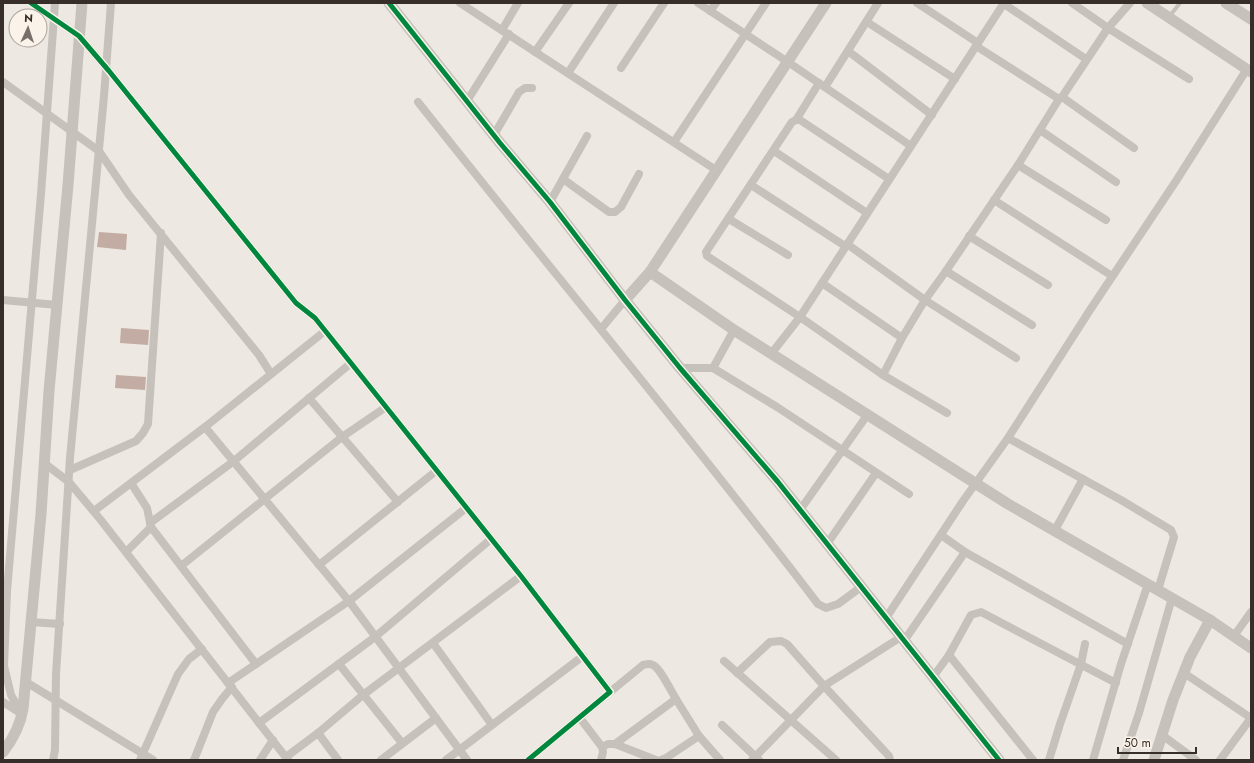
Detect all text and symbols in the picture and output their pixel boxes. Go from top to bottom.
north arrow [8,8,48,48]
text: N [24,10,33,26]
scale bar [1118,729,1196,755]
text: 50 m [1124,734,1151,752]

